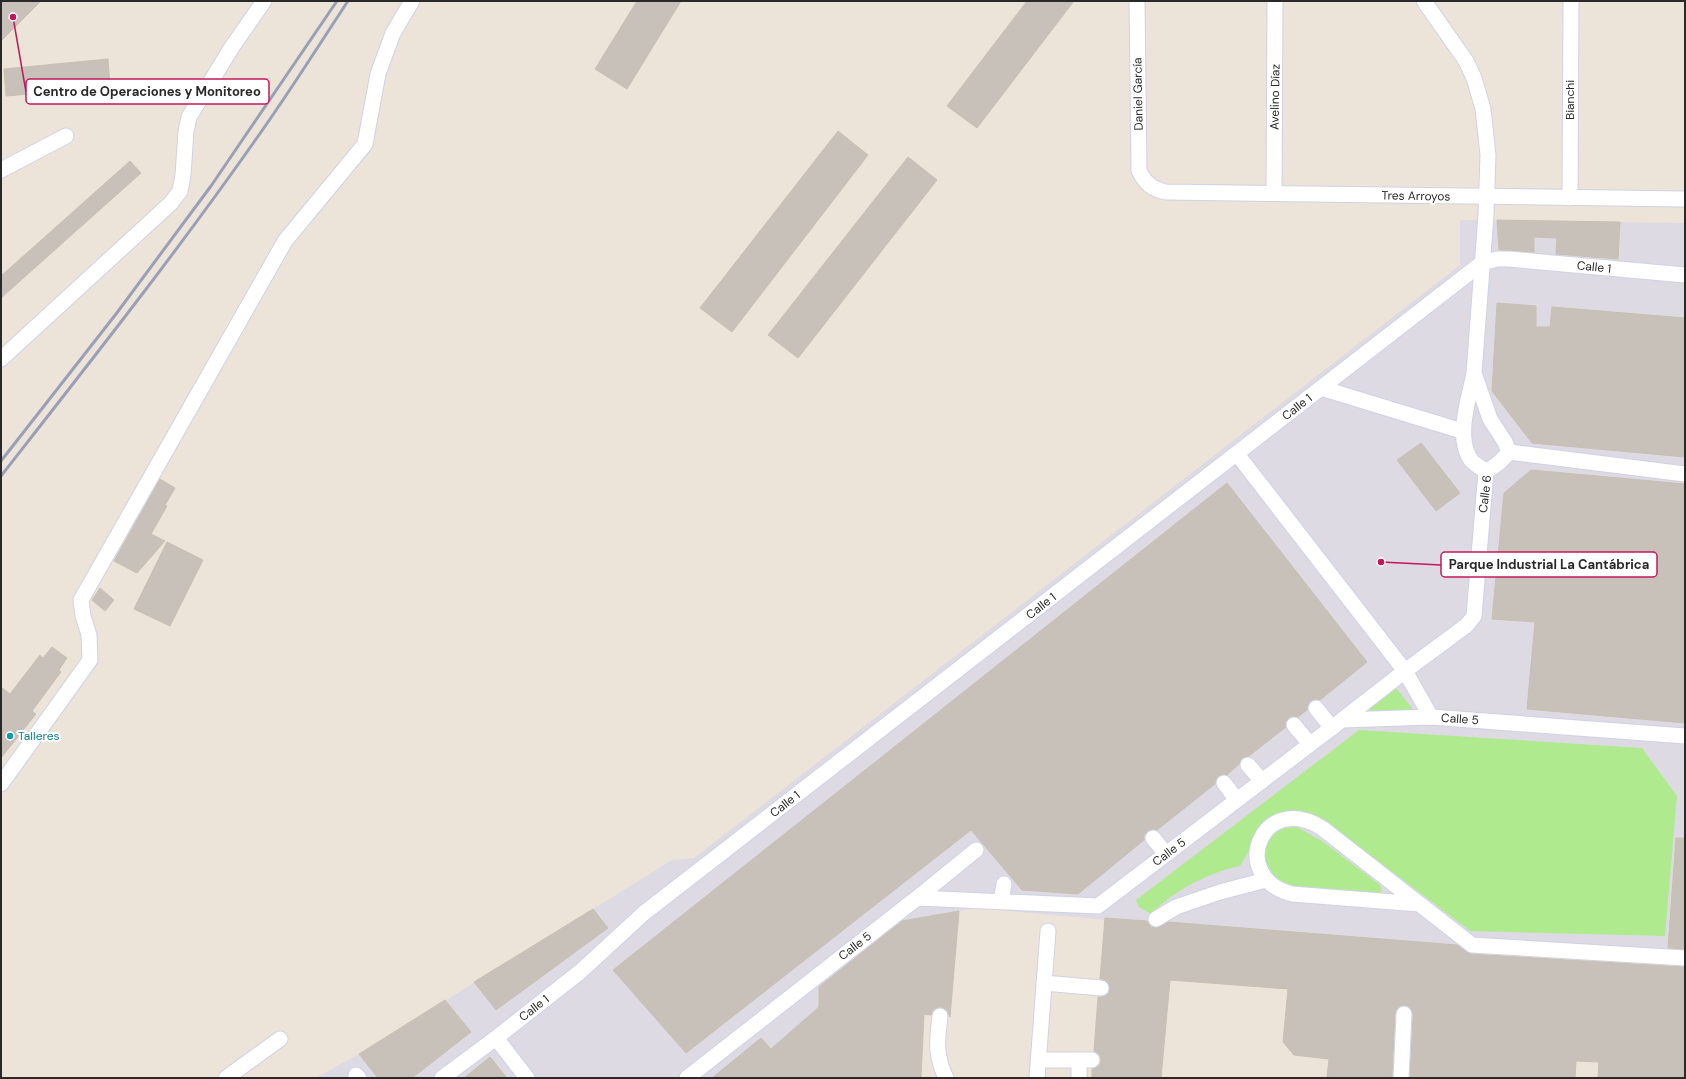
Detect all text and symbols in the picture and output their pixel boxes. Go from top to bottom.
street label: Daniel García [1129,57,1147,131]
street label: Avelino Díaz [1266,64,1284,130]
callout: Centro de Operaciones y Monitoreo [26,79,269,104]
street label: Bianchi [1562,80,1578,120]
text: Centro de Operaciones y Monitoreo [33,83,261,100]
street label: Tres Arroyos [1381,187,1451,205]
street label: Calle 1 [1576,257,1612,277]
street label: Calle 1 [1279,390,1315,424]
street label: Calle 6 [1475,474,1495,514]
callout: Parque Industrial La Cantábrica [1441,552,1657,577]
text: Parque Industrial La Cantábrica [1449,556,1649,573]
street label: Calle 1 [1023,589,1059,623]
street label: Calle 5 [1441,710,1479,728]
place label: Talleres [18,728,60,744]
marker: Talleres [5,731,15,741]
street label: Calle 1 [767,787,803,821]
street label: Calle 5 [1149,834,1189,870]
street label: Calle 5 [835,928,875,964]
street label: Calle 1 [516,991,552,1025]

